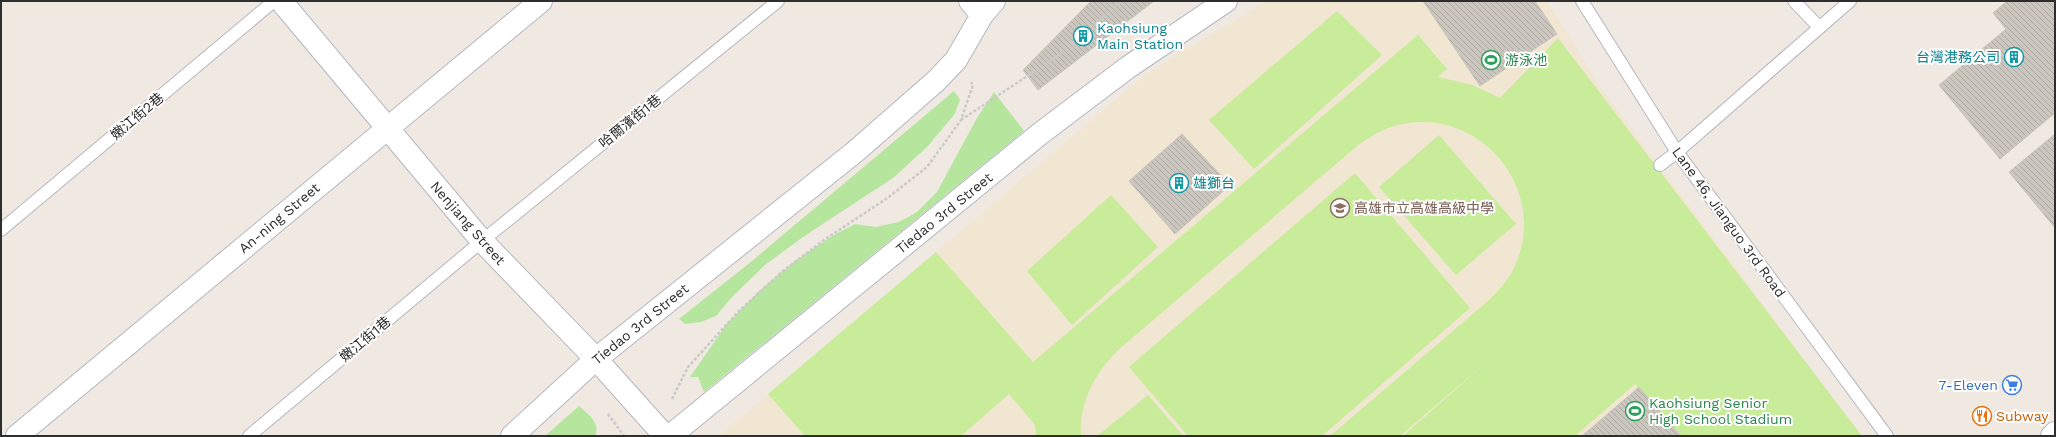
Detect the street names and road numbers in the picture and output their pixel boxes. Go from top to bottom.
street label: 嫩江街2巷 [107,89,167,143]
street label: 哈爾濱街1巷 [596,91,664,151]
street label: Lane 46, Jianguo 3rd Road [1669,144,1789,300]
street label: Tiedao 3rd Street [893,169,995,257]
street label: Nenjiang Street [427,178,509,268]
street label: An-ning Street [235,179,323,256]
street label: Tiedao 3rd Street [589,280,691,368]
street label: 嫩江街1巷 [336,313,394,365]

